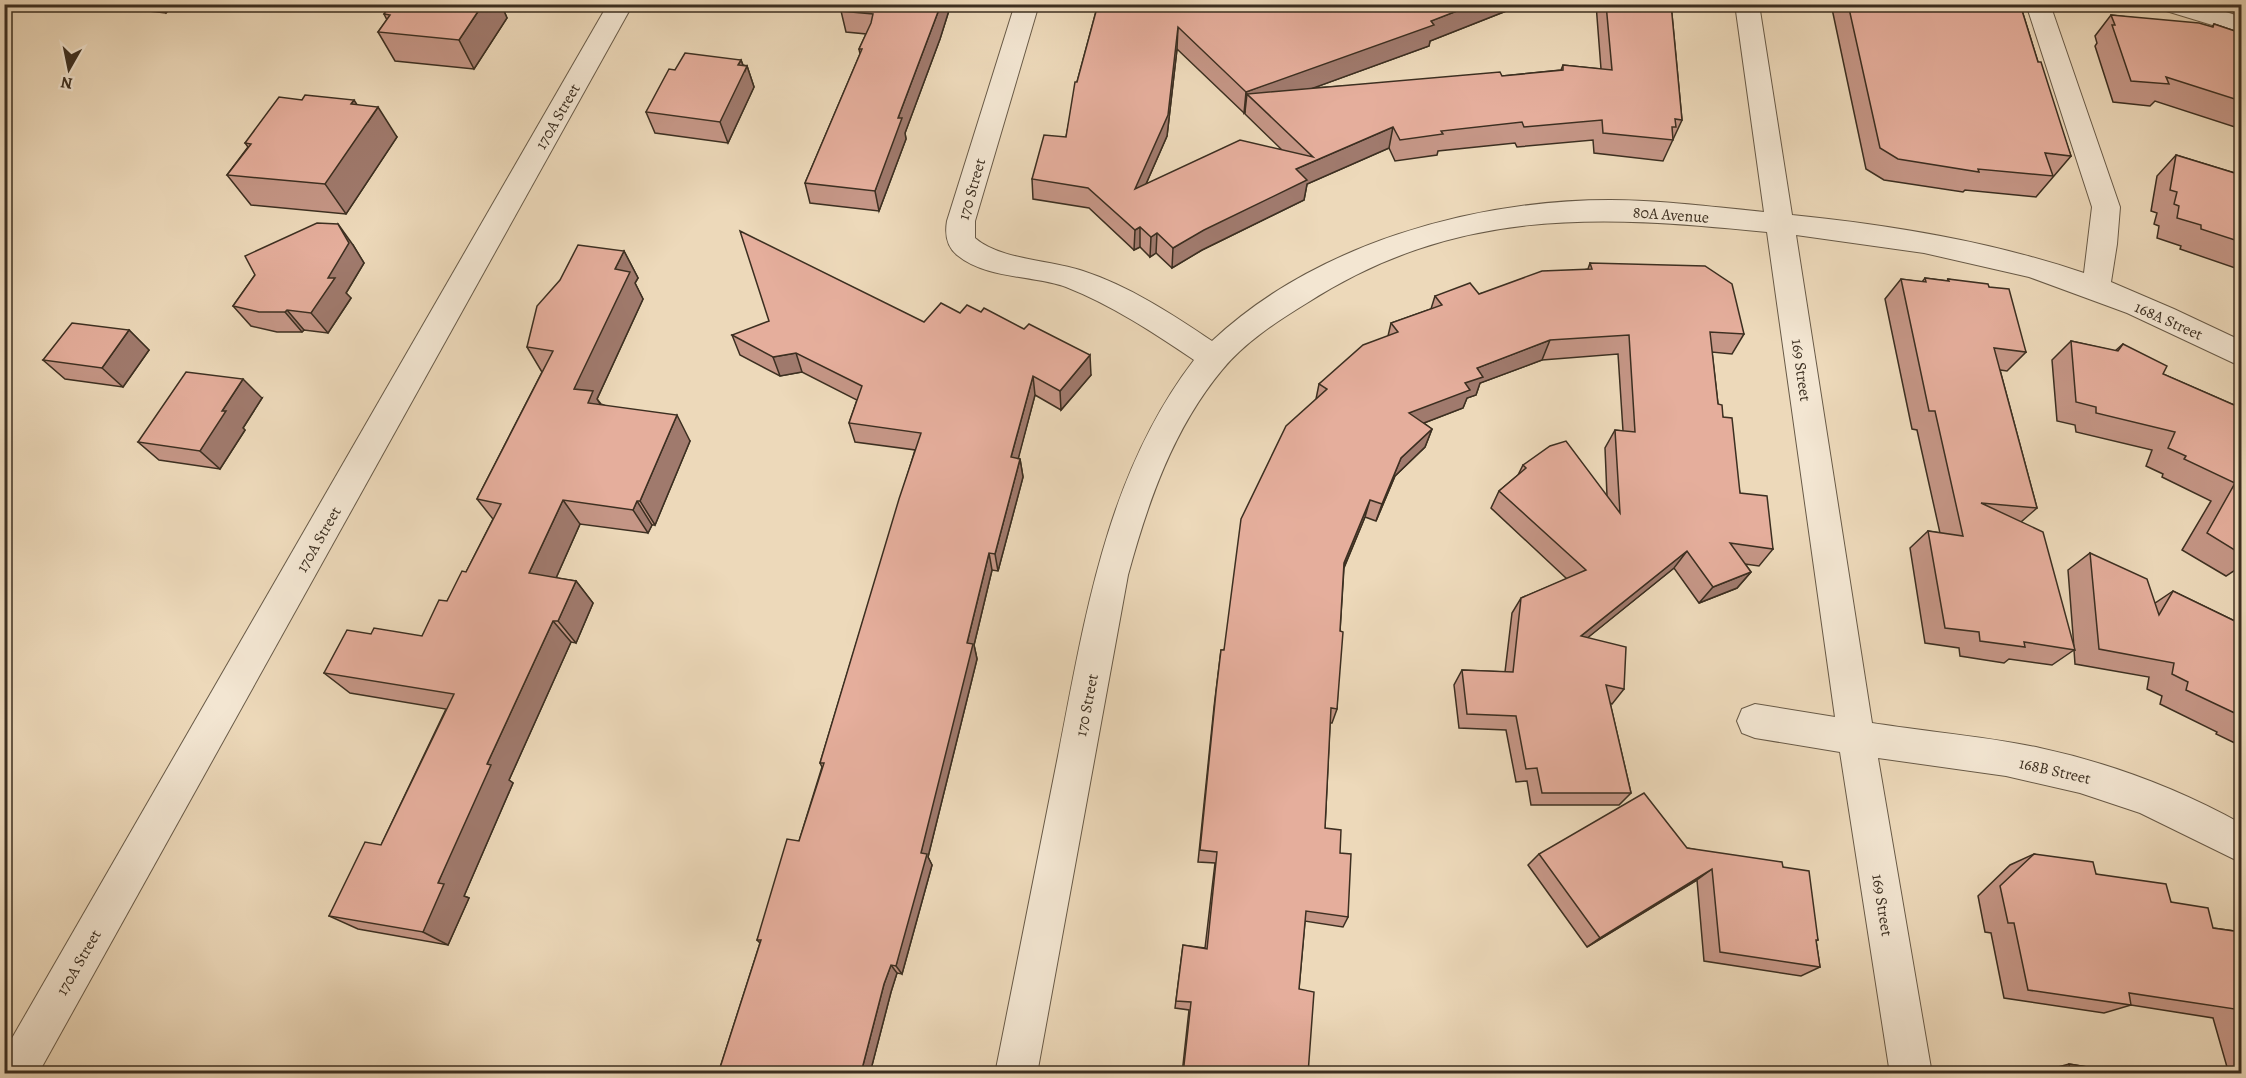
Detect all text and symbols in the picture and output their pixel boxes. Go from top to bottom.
north arrow [39,39,99,99]
text: N [59,71,74,95]
street label: 170A Street [530,80,586,153]
street label: 170 Street [953,156,991,223]
street label: 80A Avenue [1632,201,1710,229]
street label: 168A Street [2131,296,2206,346]
street label: 169 Street [1786,338,1816,403]
street label: 170A Street [291,503,347,576]
street label: 170 Street [1070,672,1104,738]
street label: 168B Street [2017,752,2093,790]
street label: 169 Street [1866,872,1898,938]
street label: 170A Street [51,926,107,999]

